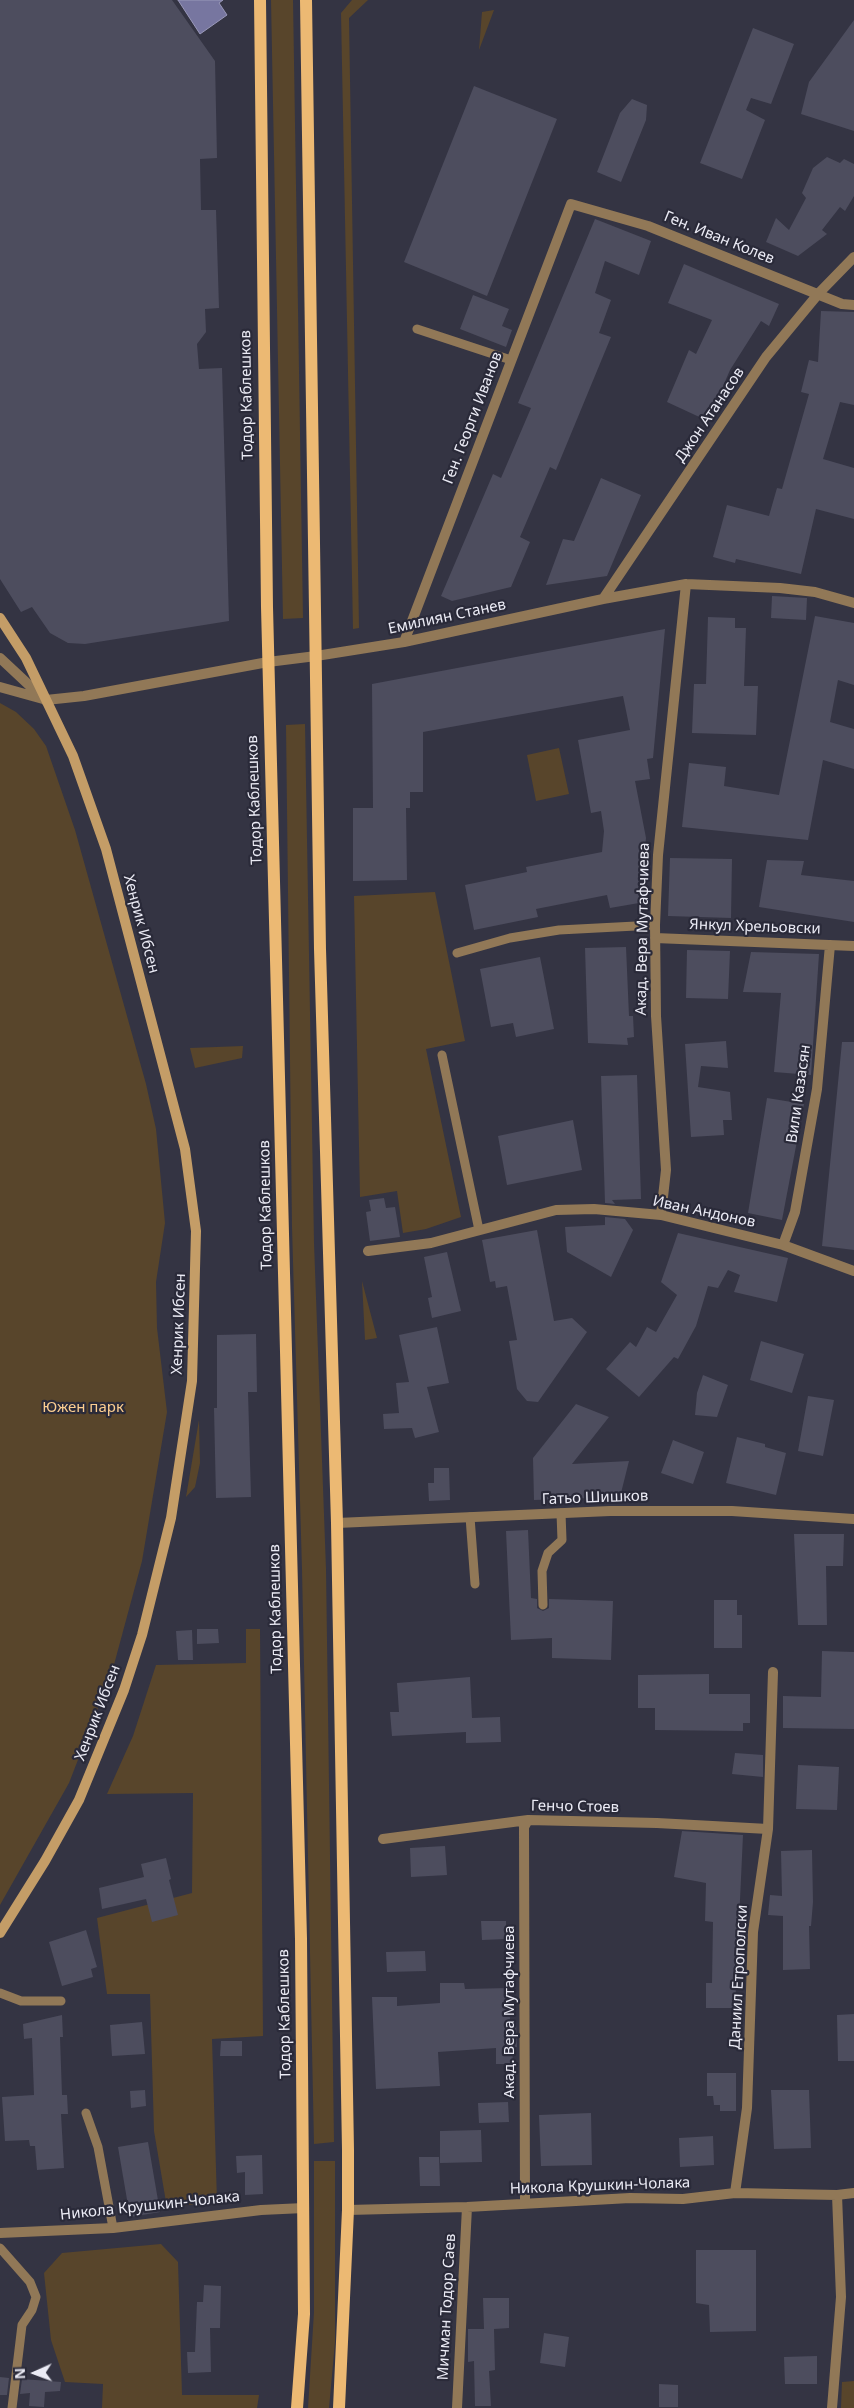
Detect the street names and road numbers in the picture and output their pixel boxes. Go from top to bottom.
street label: Ген. Иван Колев [661,208,777,268]
street label: Тодор Каблешков [237,330,257,460]
street label: Ген. Георги Иванов [439,349,507,487]
street label: Джон Атанасов [672,364,748,466]
street label: Емилиян Станев [386,596,508,638]
street label: Тодор Каблешков [244,735,266,865]
street label: Акад. Вера Мутафчиева [632,842,654,1016]
street label: Хенрик Ибсен [119,873,163,975]
street label: Янкул Хрельовски [689,916,821,938]
street label: Вили Казасян [783,1044,815,1144]
street label: Тодор Каблешков [256,1140,276,1270]
street label: Иван Андонов [651,1192,757,1232]
street label: Хенрик Ибсен [168,1273,190,1375]
street label: Гатьо Шишков [541,1487,649,1509]
street label: Тодор Каблешков [266,1544,286,1674]
street label: Хенрик Ибсен [71,1662,125,1764]
street label: Генчо Стоев [531,1797,619,1817]
street label: Даниил Етрополски [726,1904,752,2050]
street label: Акад. Вера Мутафчиева [501,1926,519,2098]
street label: Тодор Каблешков [275,1949,295,2079]
street label: Никола Крушкин-Чолака [509,2174,691,2198]
street label: Никола Крушкин-Чолака [59,2188,241,2224]
street label: Мичман Тодор Саев [434,2233,460,2381]

